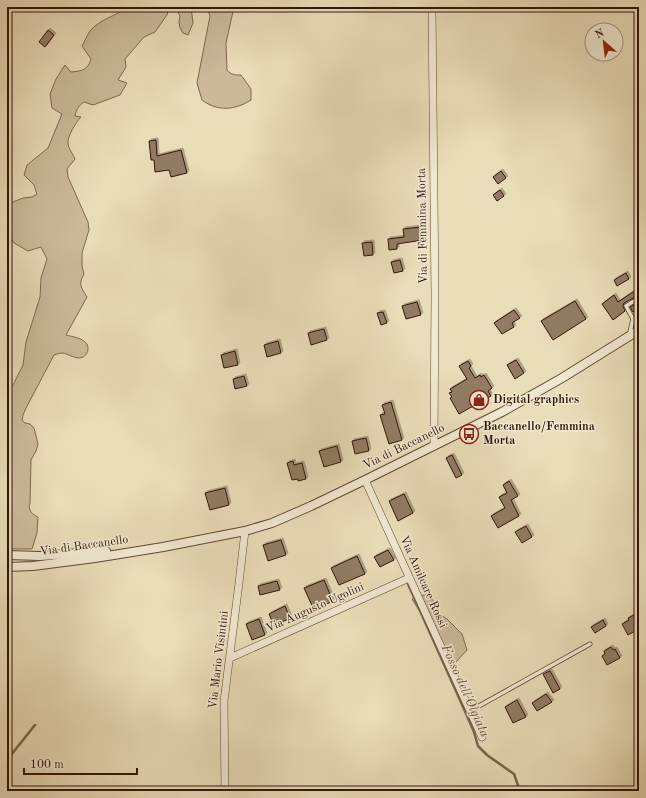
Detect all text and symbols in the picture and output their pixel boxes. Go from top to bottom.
north arrow [584,22,624,62]
text: N [594,27,607,41]
street label: Via di Femmina Morta [416,168,430,284]
shop icon: Digital graphics [468,389,490,411]
place label: Digital graphics [493,394,579,406]
place label: Baccanello/Femmina Morta [483,421,595,447]
street label: Via di Baccanello [361,422,447,472]
bus stop icon: Baccanello/Femmina Morta [458,423,480,445]
street label: Via di Baccanello [39,534,129,558]
street label: Via Amilcare Rossi [397,534,449,630]
street label: Via Augusto Ugolini [264,581,366,635]
street label: Via Mario Visintini [207,610,231,710]
water label: Fosso dell'Olgiata [438,642,491,739]
scale bar [24,750,137,776]
text: 100 m [30,759,64,771]

